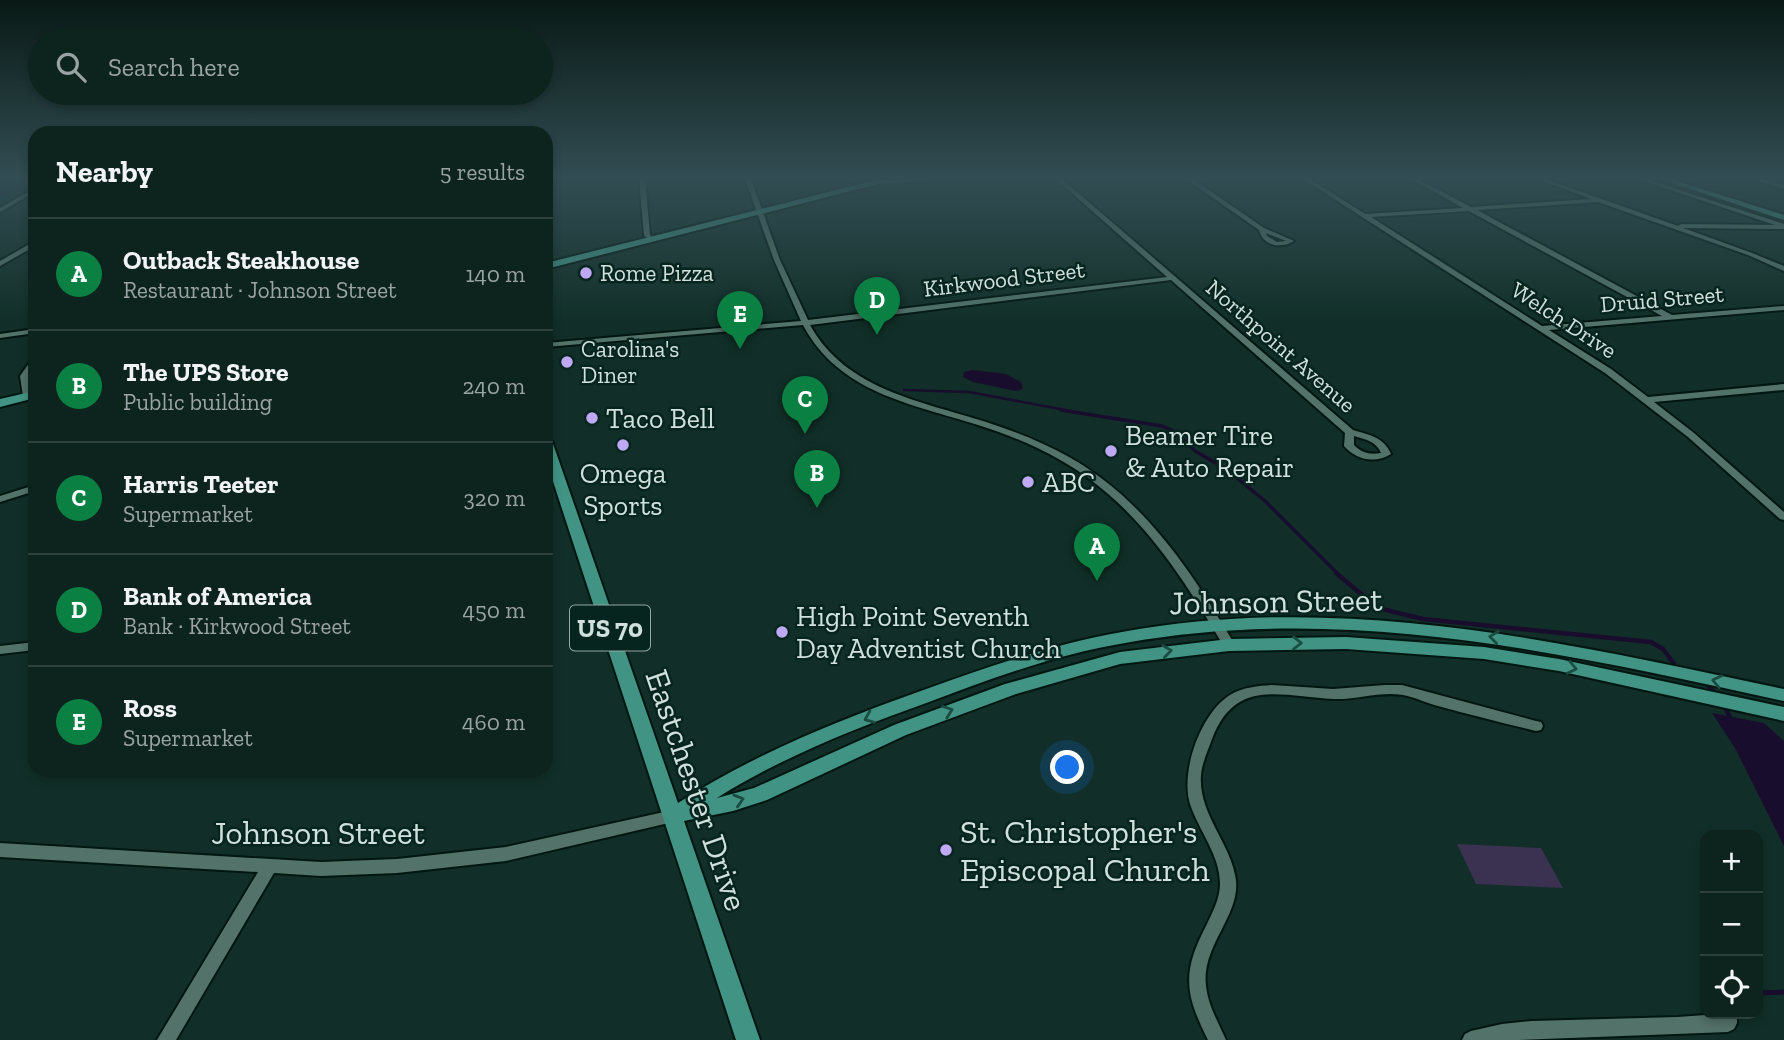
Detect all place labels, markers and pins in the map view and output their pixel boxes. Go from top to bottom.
place label: Rome Pizza [600,259,714,287]
marker: Rome Pizza [578,265,594,281]
pin: D [854,277,900,335]
pin: E [717,291,763,349]
place label: Carolina's Diner [581,335,679,389]
marker: Carolina's Diner [559,354,575,370]
pin: C [782,376,828,434]
place label: Taco Bell [606,402,715,435]
marker: Taco Bell [584,410,600,426]
place label: Beamer Tire & Auto Repair [1125,419,1294,484]
marker: Omega Sports [615,437,631,453]
marker: Beamer Tire & Auto Repair [1103,443,1119,459]
pin: B [794,450,840,508]
place label: Omega Sports [580,457,667,522]
place label: ABC [1042,466,1095,499]
marker: ABC [1020,474,1036,490]
pin: A [1074,523,1120,581]
place label: High Point Seventh Day Adventist Church [796,600,1061,665]
marker: High Point Seventh Day Adventist Church [774,624,790,640]
place label: St. Christopher's Episcopal Church [960,812,1210,889]
marker: St. Christopher's Episcopal Church [938,842,954,858]

